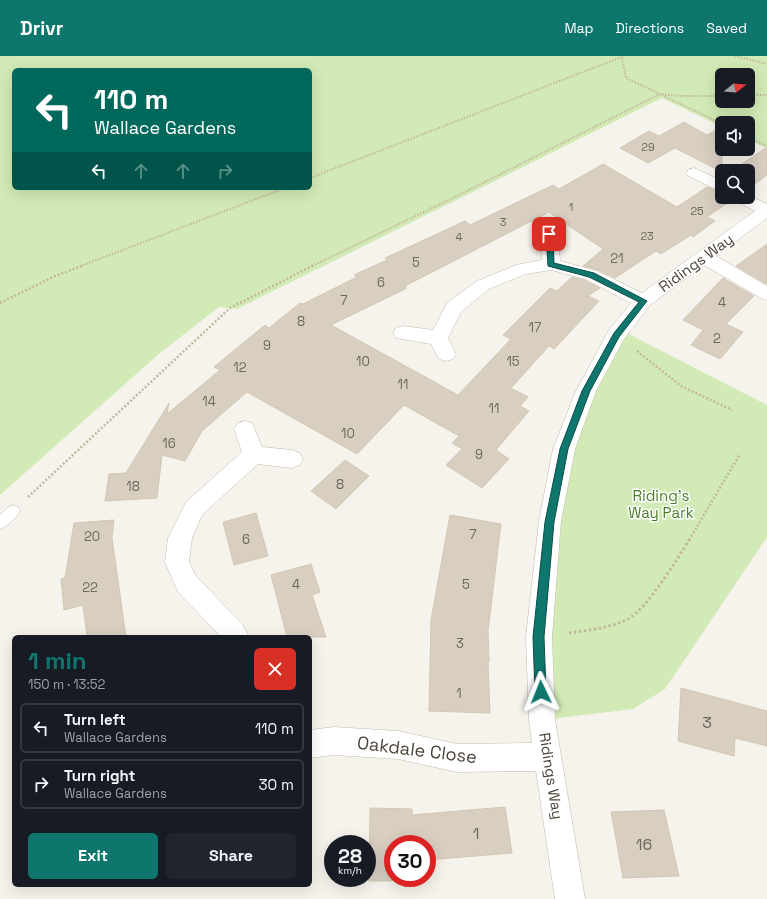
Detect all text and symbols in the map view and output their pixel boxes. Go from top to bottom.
text: Drivr [20,16,63,41]
text: Map [564,19,594,37]
text: Directions [616,19,684,37]
text: Saved [706,19,747,37]
north arrow [715,68,755,108]
map controls [715,68,755,204]
text: 110 m [94,81,168,117]
icon: left [28,84,80,136]
text: Wallace Gardens [94,116,236,139]
button: sound [715,116,755,156]
house number: 29 [641,140,655,154]
icon: left [88,160,110,182]
icon: ahead [130,160,152,182]
icon: ahead [172,160,194,182]
icon: right [214,160,236,182]
button: search [715,164,755,204]
house number: 1 [569,200,573,214]
house number: 25 [690,204,704,218]
house number: 3 [500,215,507,229]
pin [532,217,566,251]
icon: arrive [538,223,560,245]
house number: 23 [640,229,654,243]
street label: Ridings Way [655,229,737,296]
house number: 4 [456,230,463,244]
house number: 21 [610,250,624,267]
house number: 5 [412,254,420,271]
house number: 6 [377,274,385,291]
house number: 7 [340,292,348,309]
house number: 4 [718,294,726,311]
house number: 8 [297,313,305,330]
house number: 17 [529,319,541,336]
house number: 2 [713,330,721,347]
house number: 9 [263,337,271,354]
house number: 10 [356,353,370,370]
house number: 15 [506,353,520,370]
house number: 12 [233,359,247,376]
house number: 11 [398,376,408,393]
house number: 14 [202,393,216,410]
house number: 11 [489,400,499,417]
house number: 10 [341,425,355,442]
house number: 16 [162,435,176,452]
house number: 9 [475,446,483,463]
house number: 8 [336,476,344,493]
house number: 18 [126,478,140,495]
park label: Riding's Way Park [628,486,694,522]
house number: 7 [469,526,477,543]
house number: 20 [84,528,100,545]
house number: 6 [242,531,250,548]
house number: 4 [292,576,300,593]
house number: 5 [462,576,470,593]
house number: 22 [82,579,98,596]
house number: 3 [456,635,464,652]
text: 1 min [28,645,87,676]
button: close [254,648,296,690]
position arrow [520,671,562,713]
text: 150 m · 13:52 [28,676,105,693]
house number: 1 [456,685,462,702]
text: Turn left [64,710,126,729]
house number: 3 [702,712,712,733]
icon: left [30,717,52,739]
text: 110 m [255,719,294,738]
text: Wallace Gardens [64,729,167,746]
street label: Oakdale Close [356,731,478,768]
street label: Ridings Way [535,731,568,821]
text: Turn right [64,766,135,785]
icon: right [30,773,52,795]
text: 30 m [259,775,294,794]
text: Wallace Gardens [64,785,167,802]
house number: 1 [473,823,479,844]
button: Exit [28,833,158,879]
button: Share [166,833,296,879]
house number: 16 [636,834,652,855]
speed limit sign: 30 [384,835,436,887]
text: 28 [338,843,362,869]
text: km/h [338,864,362,877]

